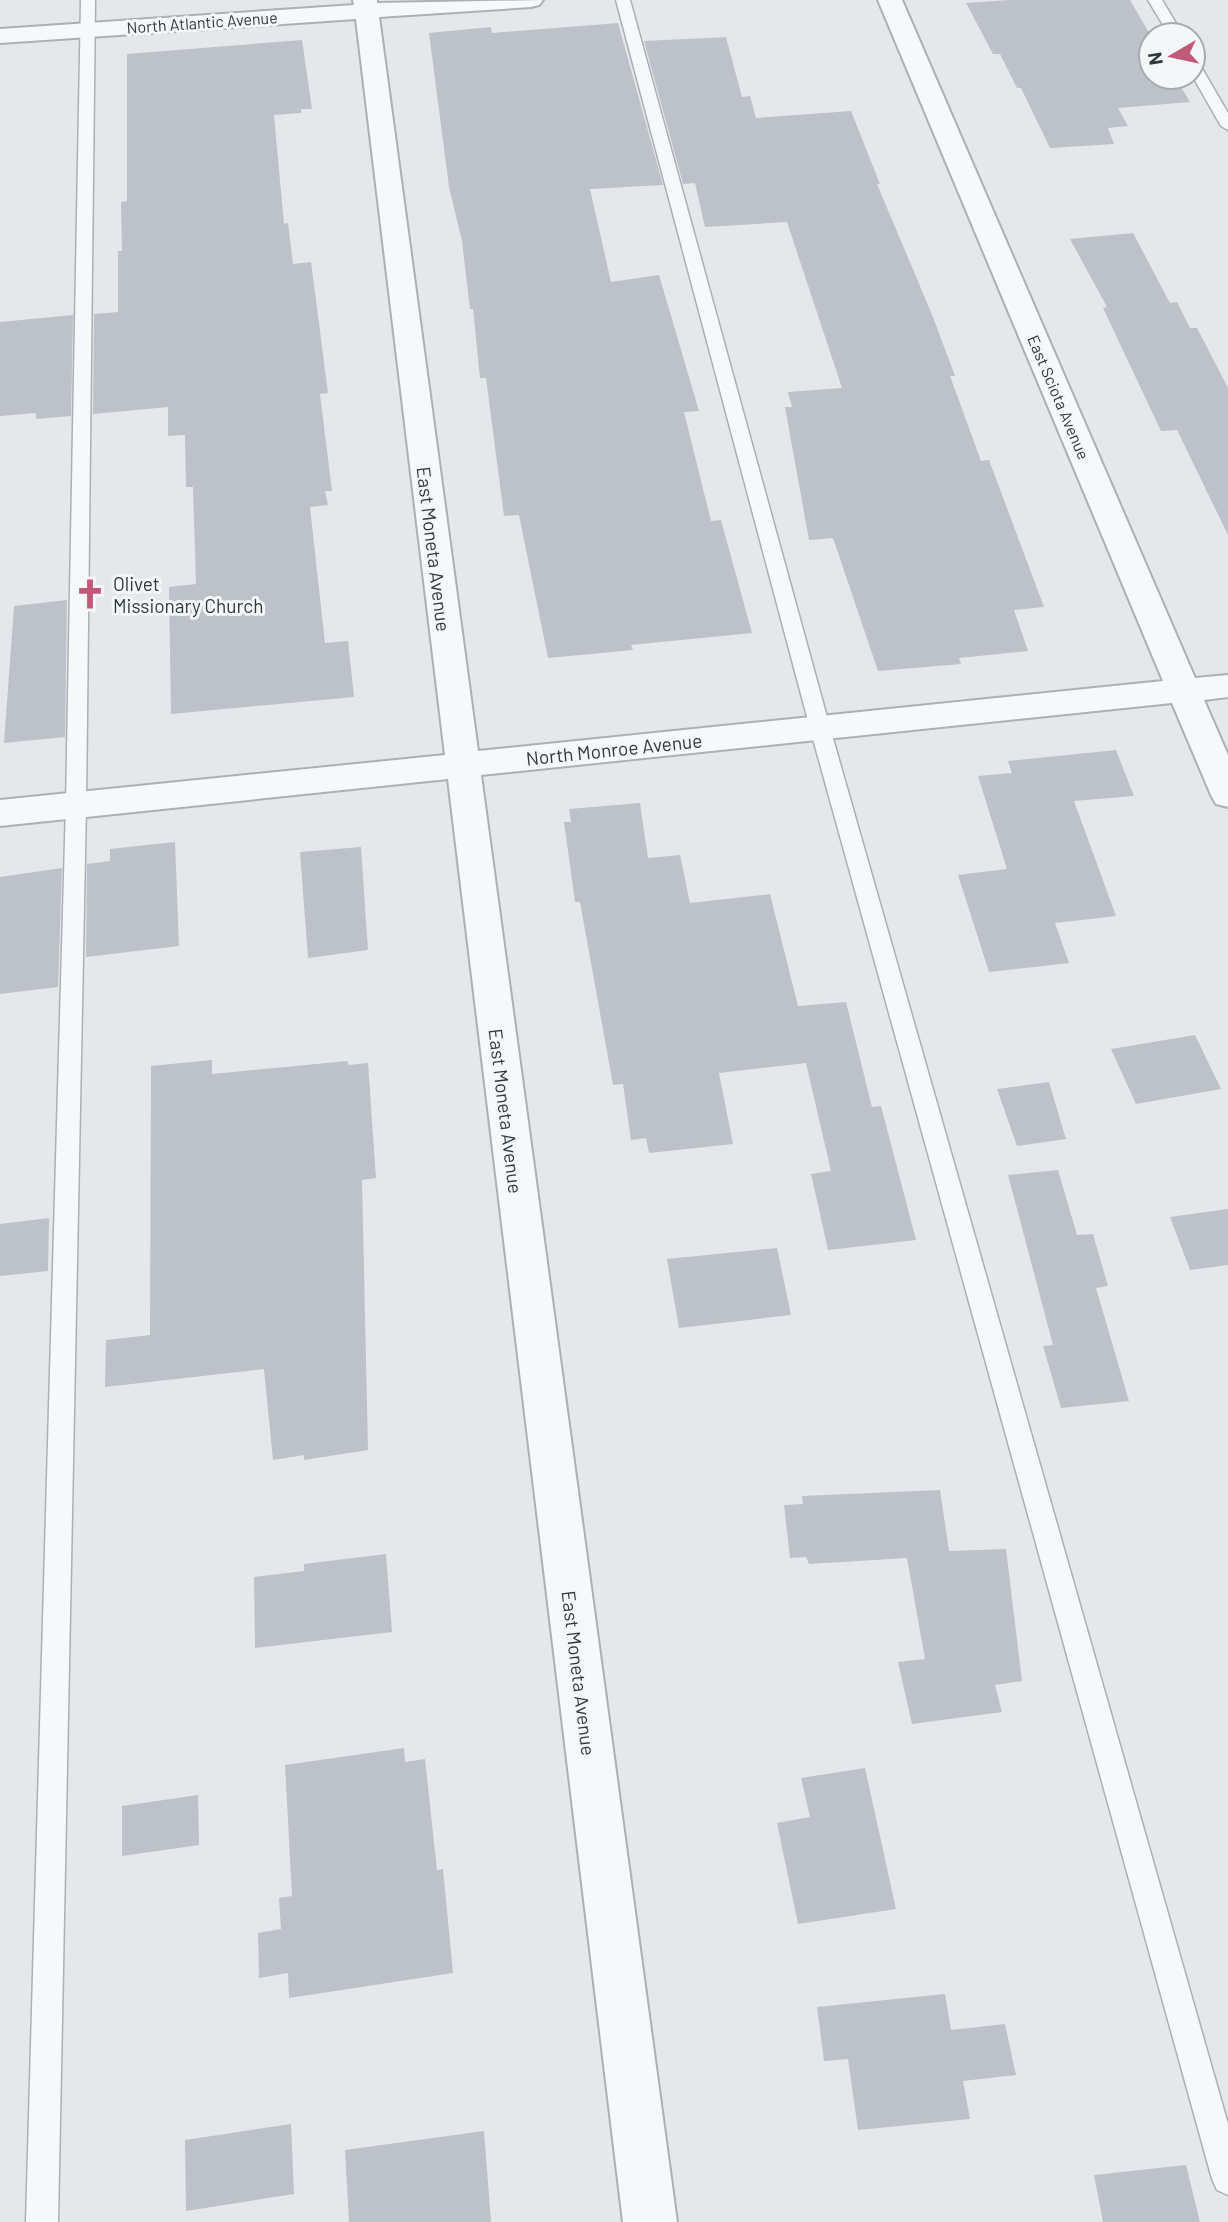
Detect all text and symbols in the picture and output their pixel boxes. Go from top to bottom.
street label: North Atlantic Avenue [126,7,278,37]
north arrow [1137,21,1207,91]
text: N [1142,51,1167,67]
street label: East Sciota Avenue [1024,332,1094,462]
street label: East Moneta Avenue [412,465,456,633]
place label: Olivet Missionary Church [113,572,263,617]
church icon: Olivet Missionary Church [73,577,107,611]
street label: North Monroe Avenue [525,728,703,770]
street label: East Moneta Avenue [484,1027,528,1195]
street label: East Moneta Avenue [557,1589,601,1757]

